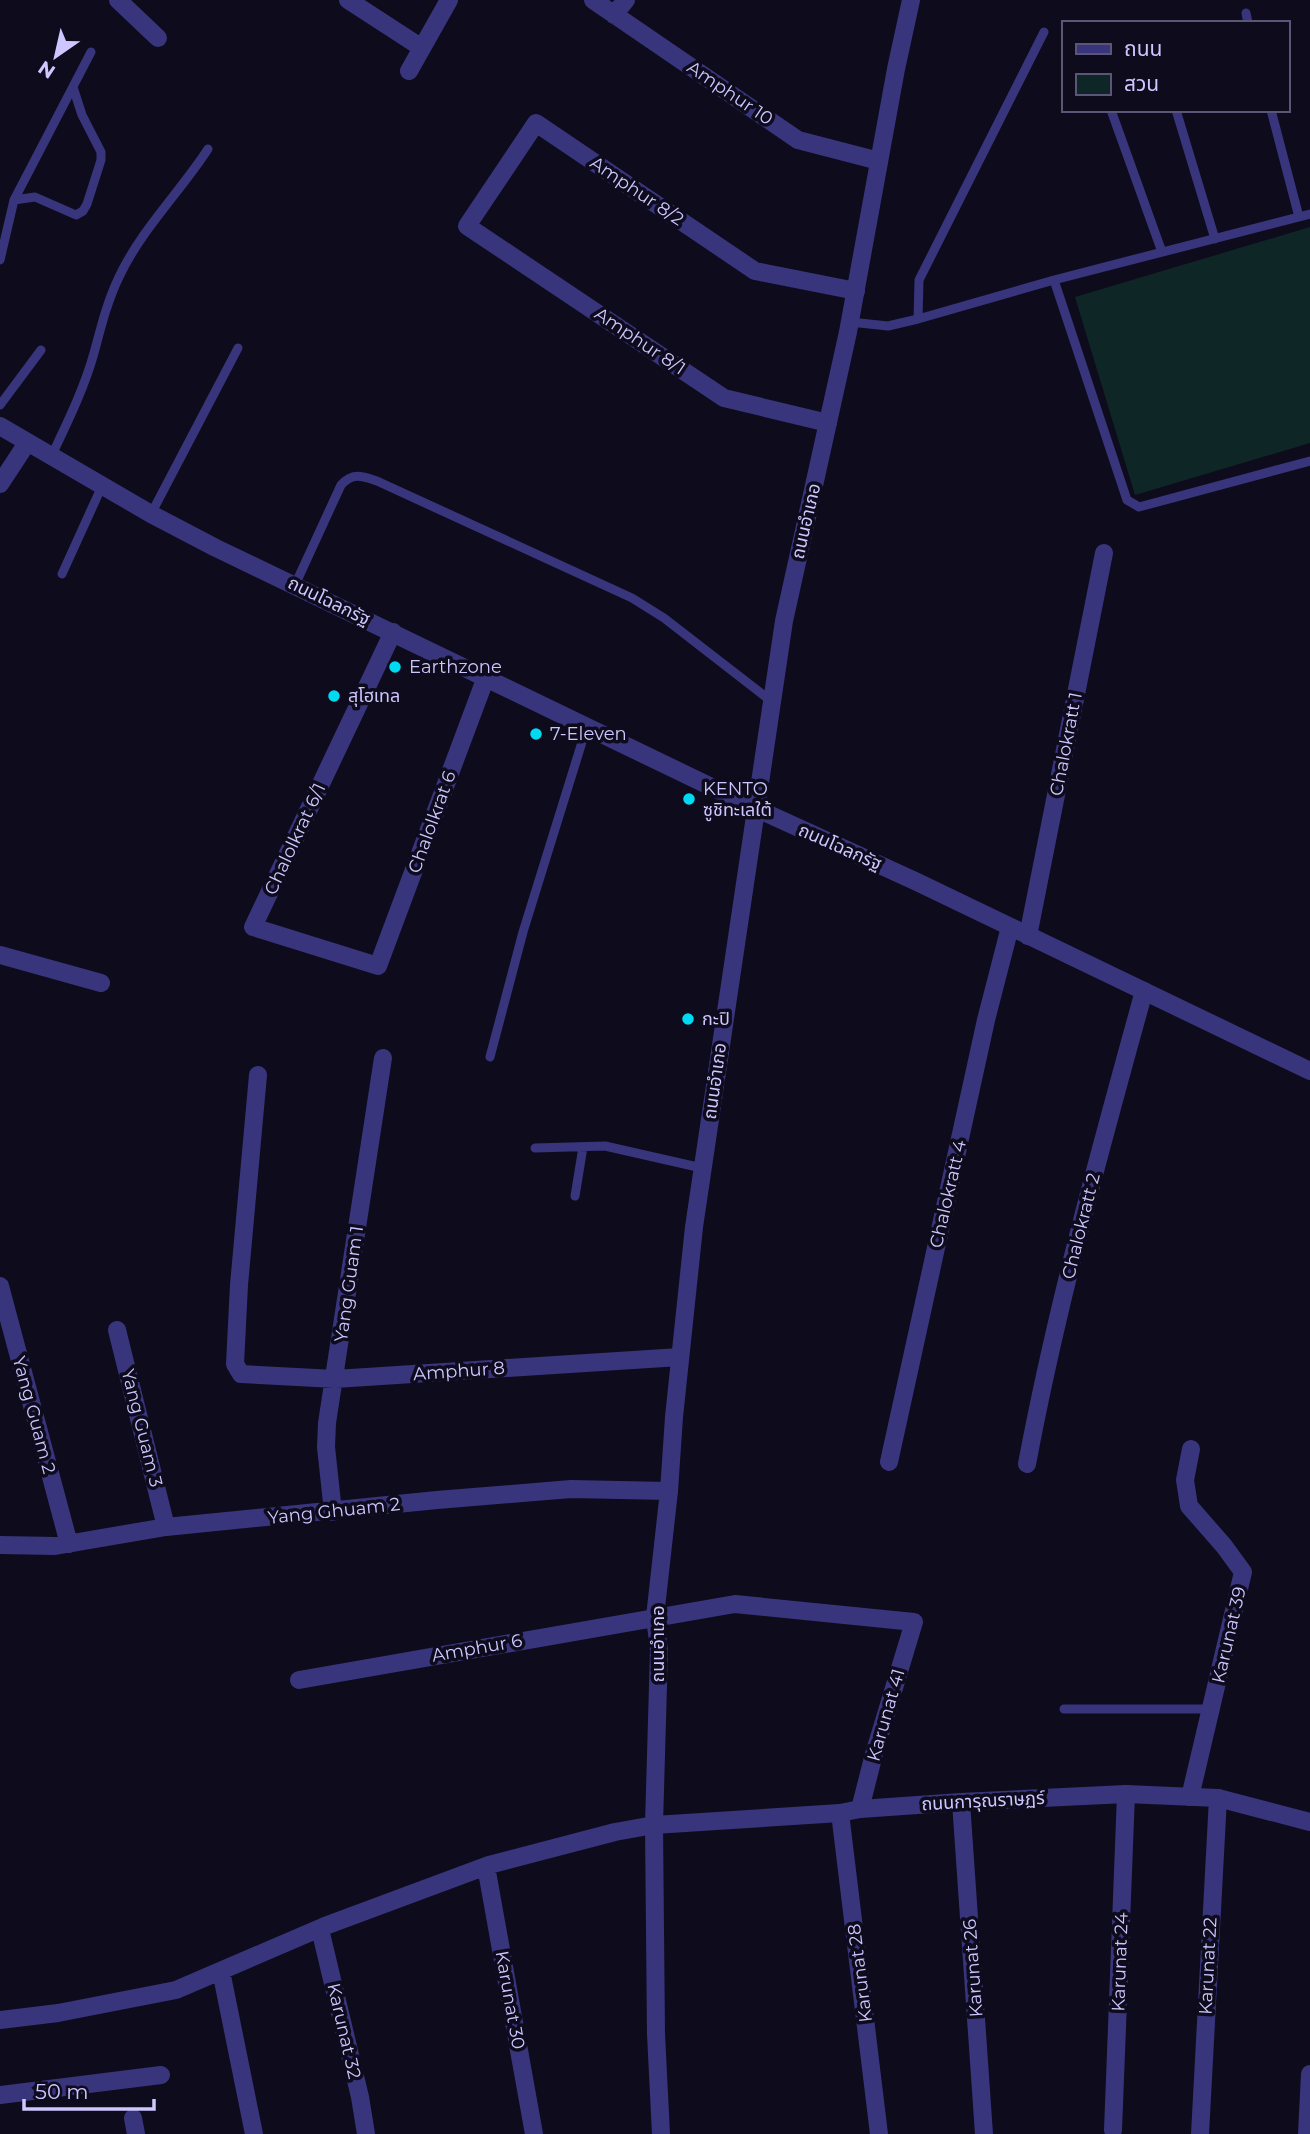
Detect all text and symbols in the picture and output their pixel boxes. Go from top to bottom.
north arrow [21,21,91,91]
legend [1062,21,1289,112]
text: ถนน [1124,36,1162,61]
text: N [34,56,60,84]
street label: Amphur 10 [683,56,777,130]
text: สวน [1124,71,1159,96]
street label: Amphur 8/2 [586,152,688,230]
street label: Amphur 8/1 [590,303,690,379]
street label: ถนนอำเภอ [787,481,825,561]
street label: ถนนโฉลกรัฐ [284,572,374,630]
place label: Earthzone [409,656,502,678]
marker: Earthzone [387,659,403,675]
place label: สุโฮเทล [348,685,400,707]
marker: สุโฮเทล [326,688,342,704]
street label: Chalokratt 1 [1045,690,1087,798]
place label: 7-Eleven [550,723,627,745]
marker: 7-Eleven [528,726,544,742]
street label: Chalolkrat 6 [403,768,461,876]
place label: KENTO ซูชิทะเลใต้ [703,778,772,822]
street label: Chalolkrat 6/1 [260,780,330,898]
marker: KENTO ซูชิทะเลใต้ [681,791,697,807]
street label: ถนนโฉลกรัฐ [795,819,885,875]
place label: กะปิ [702,1008,730,1030]
marker: กะปิ [680,1011,696,1027]
street label: ถนนอำเภอ [699,1041,731,1121]
street label: Chalokratt 4 [925,1138,971,1250]
street label: Chalokratt 2 [1057,1171,1105,1281]
street label: Yang Guam 1 [330,1225,368,1343]
street label: Yang Guam 2 [8,1354,60,1476]
street label: Amphur 8 [412,1357,506,1385]
street label: Yang Guam 3 [117,1367,167,1489]
street label: Yang Ghuam 2 [267,1493,401,1529]
street label: Karunat 39 [1207,1585,1251,1685]
street label: ถนนอำเภอ [647,1605,669,1683]
street label: Amphur 6 [430,1629,524,1667]
street label: Karunat 41 [862,1666,910,1764]
street label: ถนนการุณราษฏร์ [921,1787,1046,1815]
street label: Karunat 24 [1107,1912,1133,2012]
street label: Karunat 22 [1194,1917,1222,2015]
street label: Karunat 26 [959,1918,987,2018]
street label: Karunat 28 [843,1923,877,2023]
street label: Karunat 30 [491,1949,529,2051]
street label: Karunat 32 [322,1981,366,2081]
scale bar [24,2068,154,2112]
text: 50 m [35,2079,89,2104]

